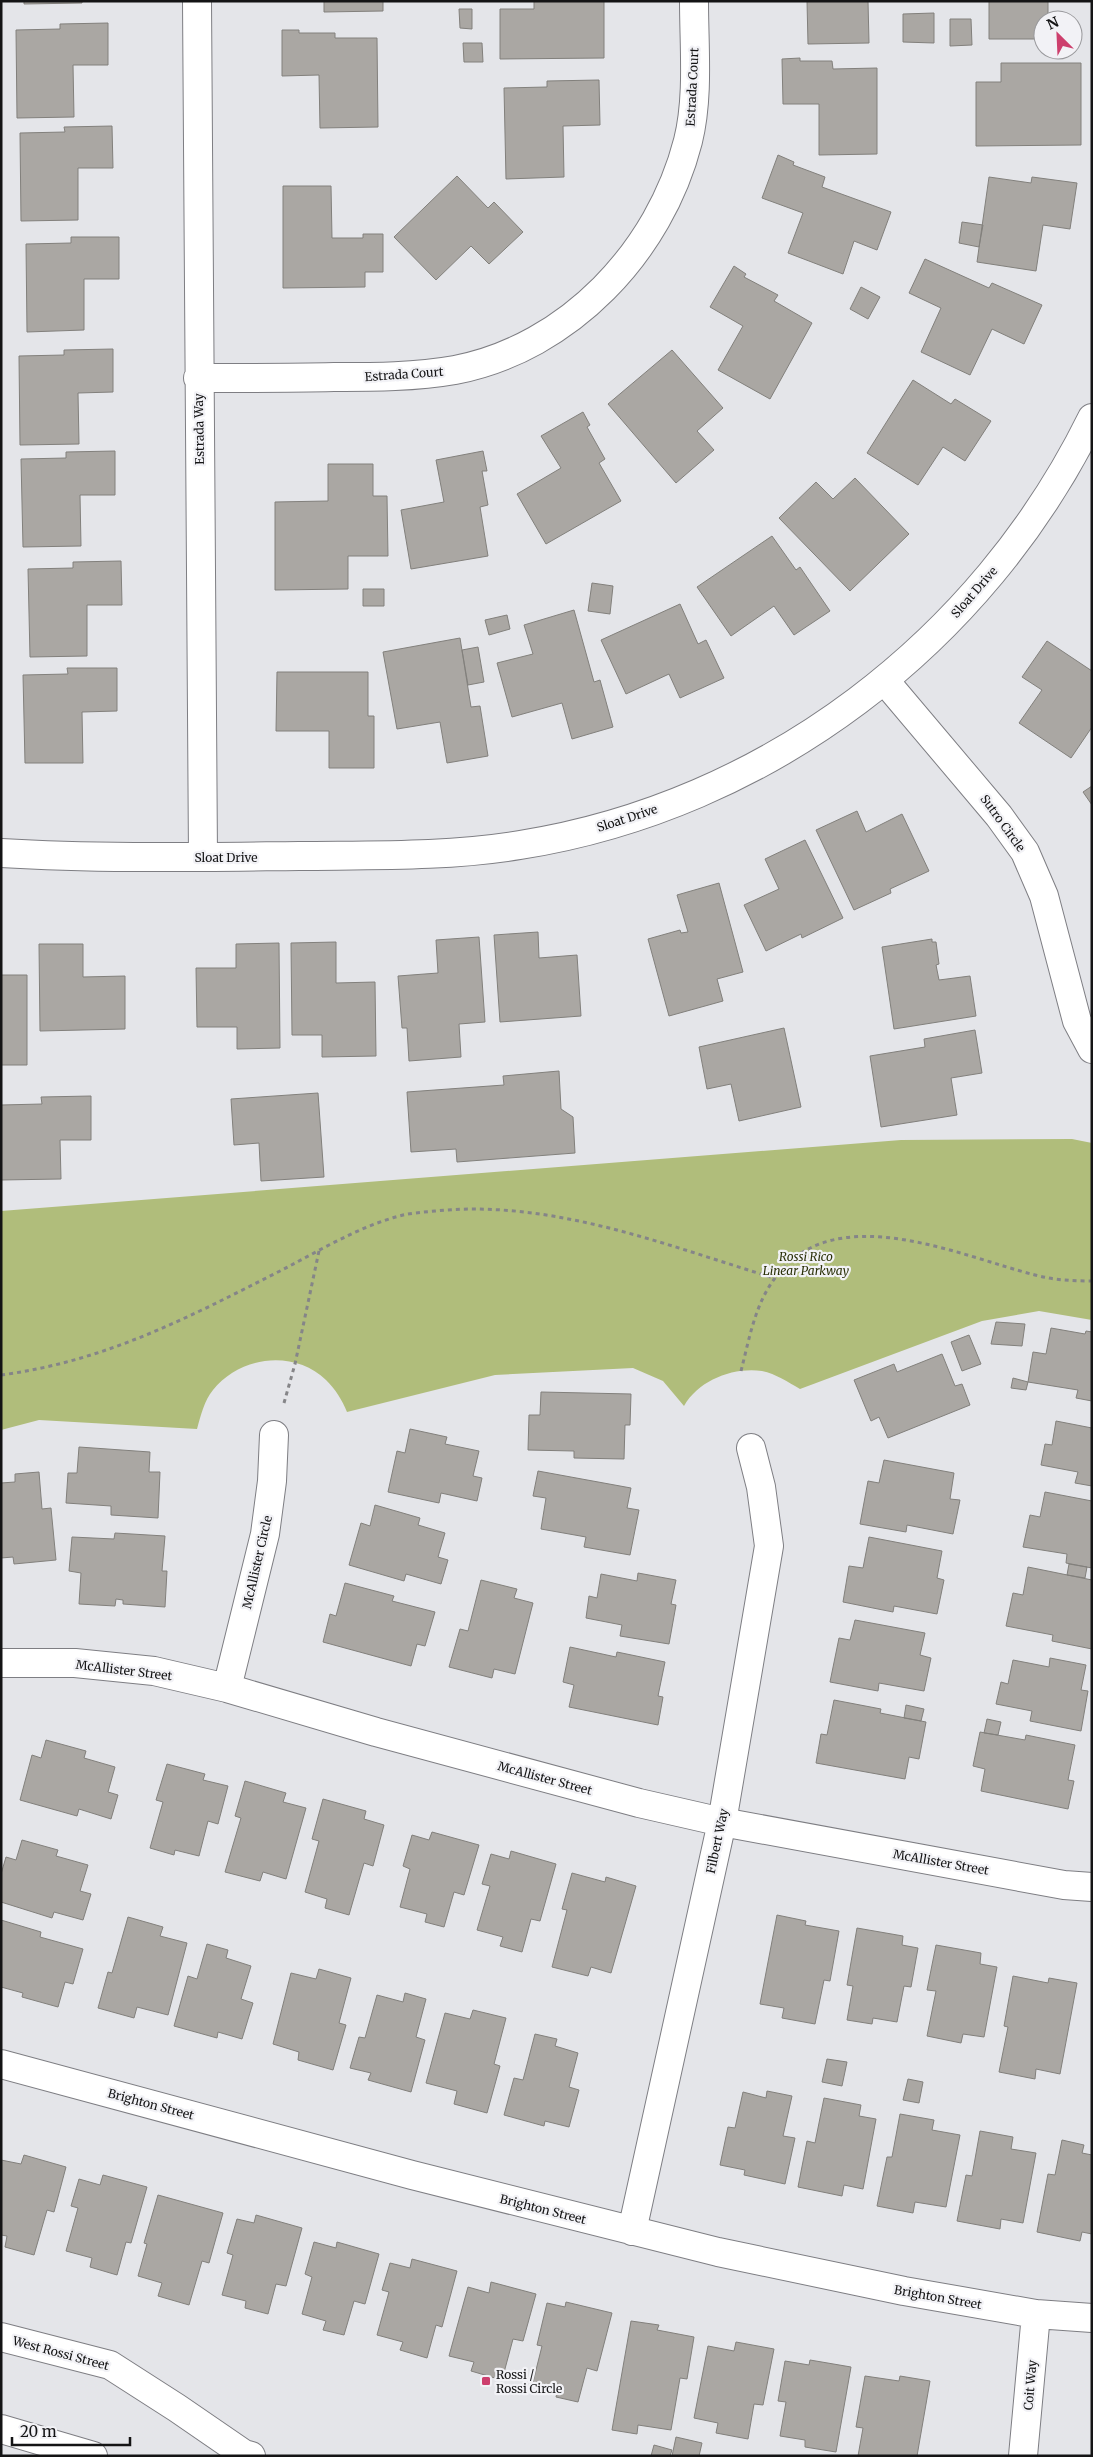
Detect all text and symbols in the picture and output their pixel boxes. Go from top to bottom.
north arrow [1033,10,1083,60]
text: N [1044,13,1061,34]
street label: Estrada Court [682,47,702,127]
street label: Estrada Court [364,364,444,384]
street label: Estrada Way [191,393,207,465]
street label: Sloat Drive [948,563,1000,621]
street label: Sutro Circle [977,792,1029,854]
street label: Sloat Drive [595,801,659,835]
street label: Sloat Drive [195,850,257,865]
park label: Rossi Rico Linear Parkway [763,1249,850,1278]
street label: McAllister Circle [239,1514,275,1610]
street label: McAllister Street [75,1657,173,1683]
street label: McAllister Street [496,1758,594,1798]
street label: Filbert Way [703,1807,731,1875]
street label: McAllister Street [892,1846,990,1878]
street label: Brighton Street [106,2085,196,2123]
street label: Brighton Street [498,2191,588,2227]
street label: Brighton Street [893,2282,983,2312]
street label: West Rossi Street [10,2333,111,2373]
street label: Coit Way [1020,2359,1040,2411]
place label: Rossi / Rossi Circle [496,2367,562,2396]
marker: Rossi / Rossi Circle [480,2375,492,2387]
scale bar [12,2414,130,2446]
text: 20 m [20,2422,57,2441]

